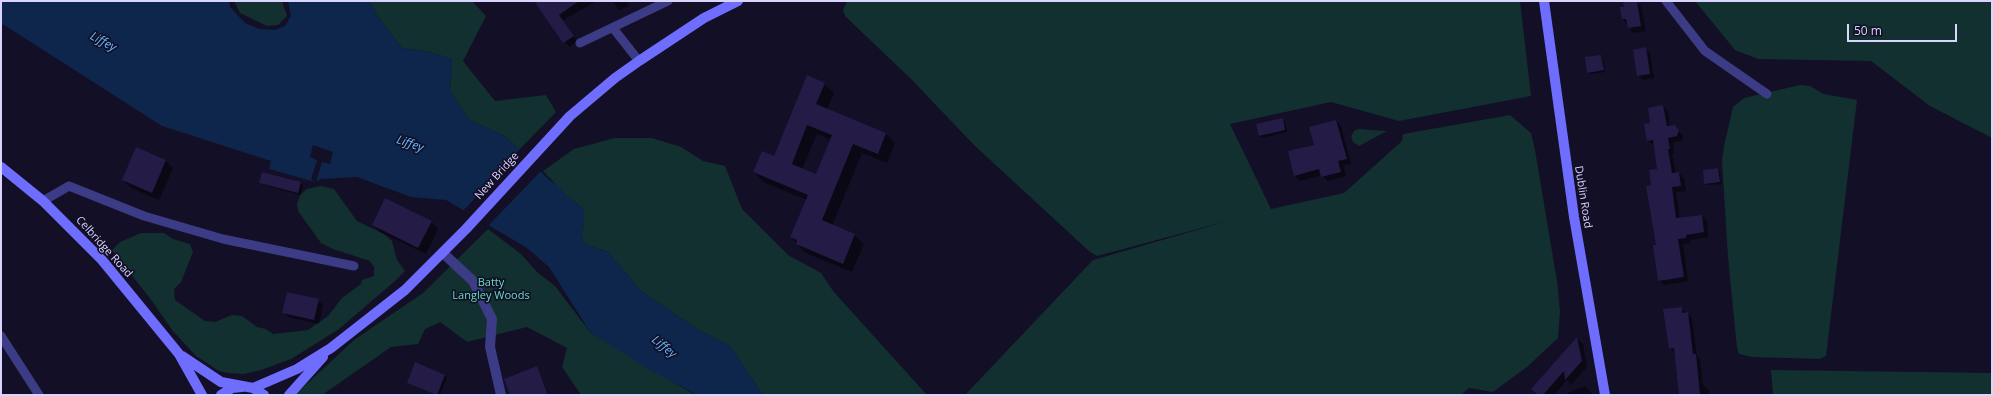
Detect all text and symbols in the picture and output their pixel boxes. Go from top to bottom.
scale bar [1849,16,1959,42]
text: 50 m [1854,22,1882,39]
water label: Liffey [87,29,119,55]
water label: Liffey [395,133,425,155]
street label: New Bridge [472,150,522,202]
street label: Dublin Road [1572,165,1594,229]
street label: Celbridge Road [73,214,135,280]
park label: Batty Langley Woods [452,276,530,302]
water label: Liffey [649,333,679,361]

